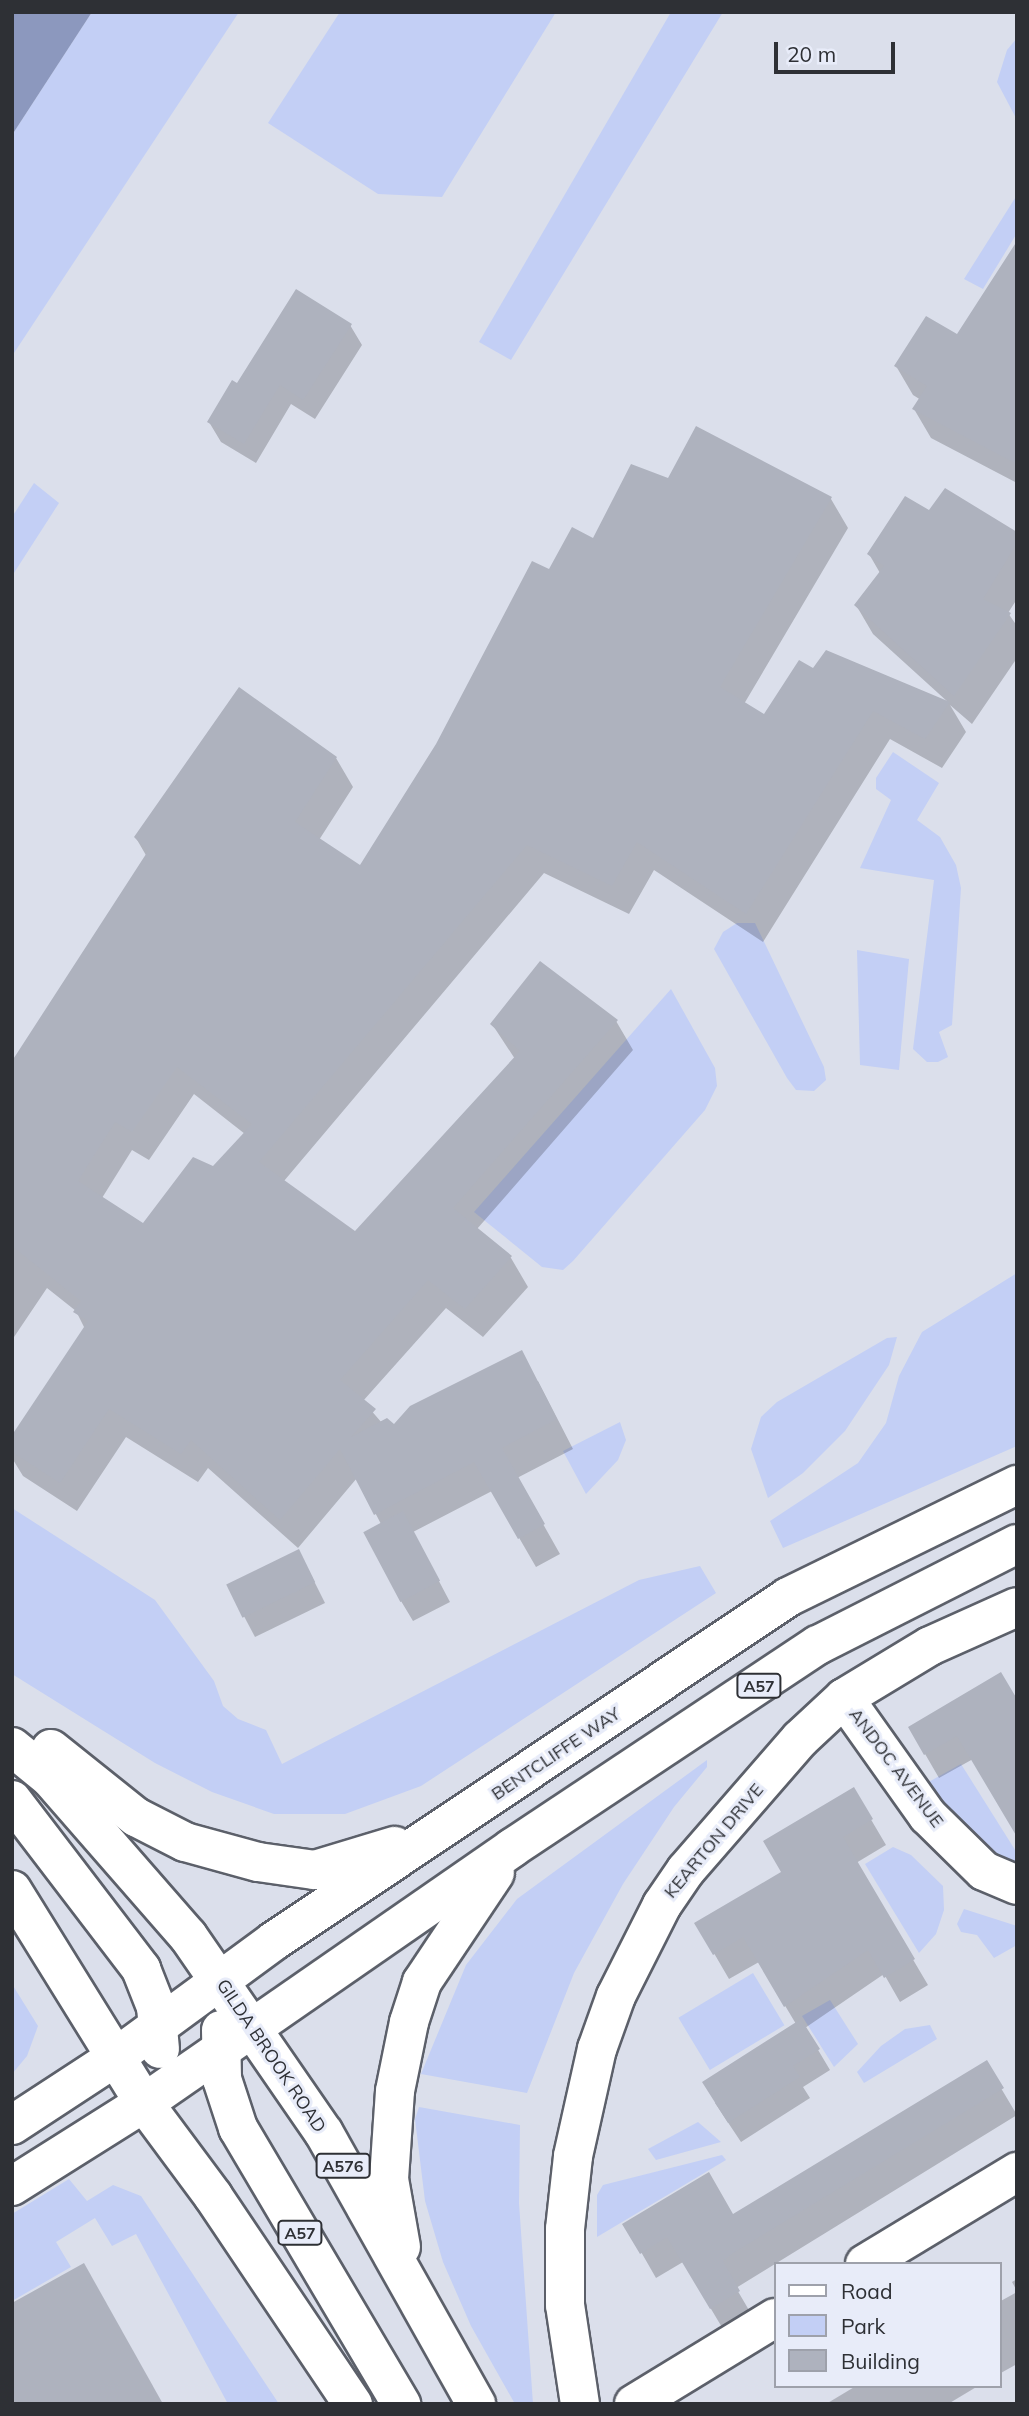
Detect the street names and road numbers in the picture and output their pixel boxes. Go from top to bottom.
road number: A57 [736,1674,782,1698]
street label: BENTCLIFFE WAY [488,1703,624,1805]
street label: ANDOC AVENUE [844,1704,948,1832]
street label: KEARTON DRIVE [660,1779,768,1903]
street label: GILDA BROOK ROAD [212,1975,330,2137]
road number: A576 [315,2154,371,2178]
road number: A57 [277,2220,323,2246]

